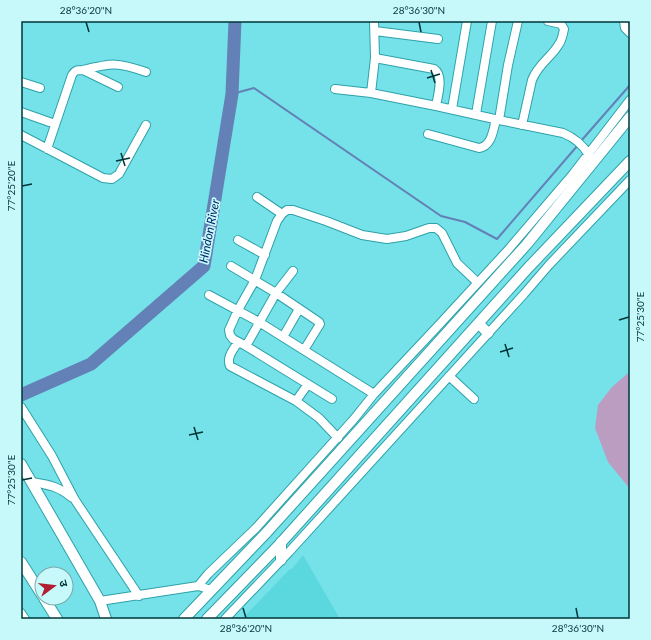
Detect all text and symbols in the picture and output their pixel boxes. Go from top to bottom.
text: 28°36'20"N [60,4,112,16]
text: 28°36'30"N [393,4,445,16]
text: 77°25'20"E [5,161,17,211]
water label: Hindon River [195,197,223,264]
text: 77°25'30"E [634,292,646,342]
text: 77°25'30"E [5,455,17,505]
north arrow [34,566,74,606]
text: उ [57,578,71,589]
text: 28°36'20"N [220,622,272,634]
text: 28°36'30"N [552,622,604,634]

